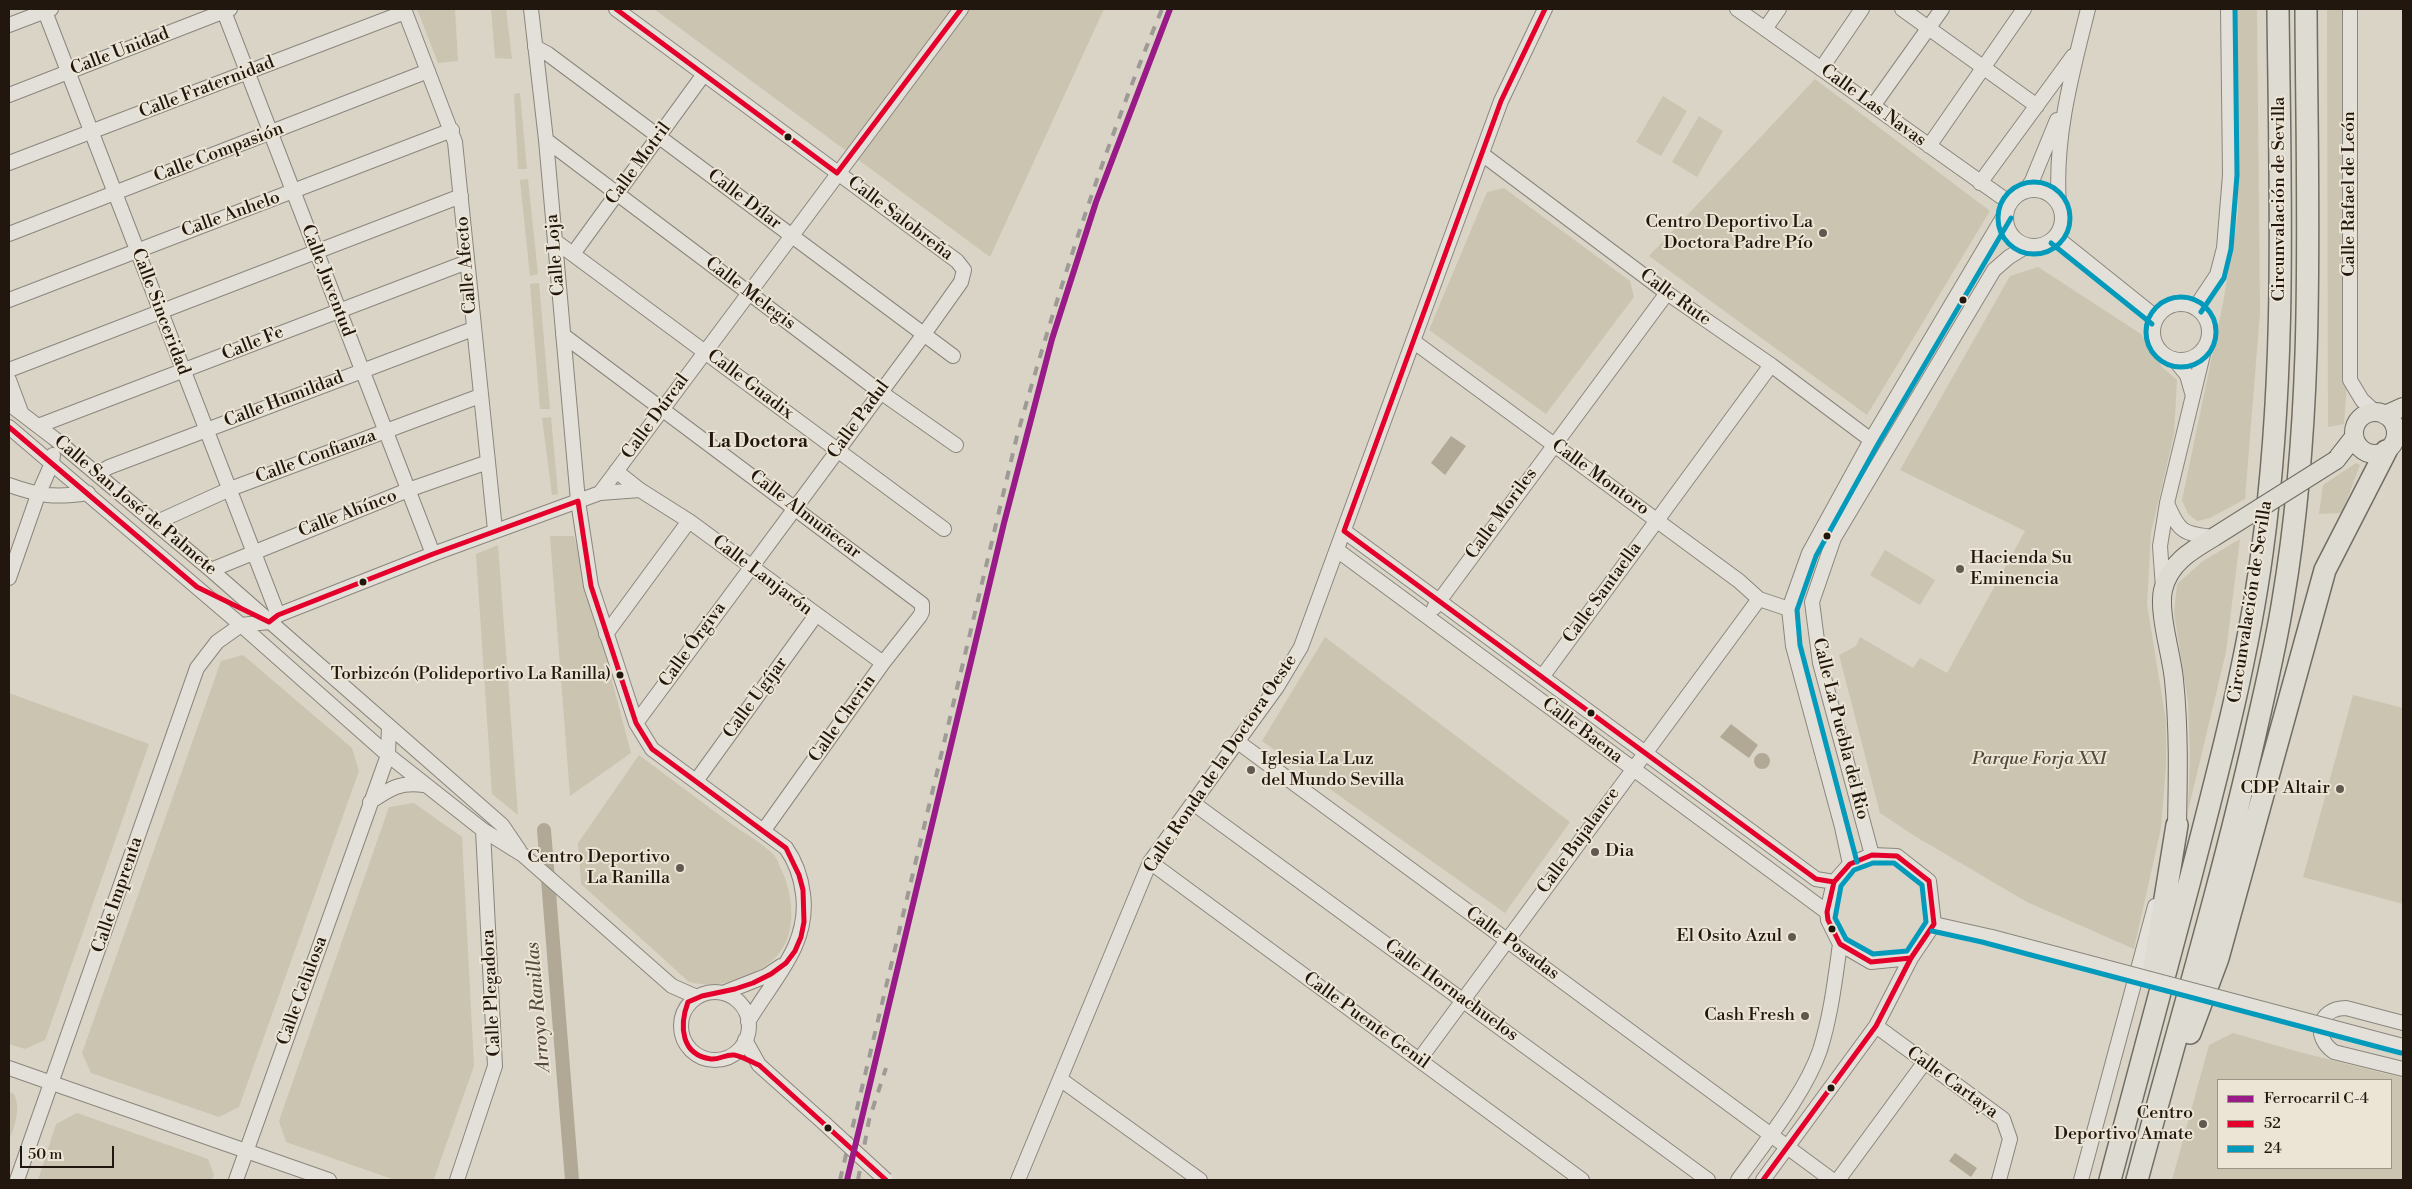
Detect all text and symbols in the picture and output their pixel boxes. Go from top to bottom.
street label: Calle Unidad [68,23,172,81]
street label: Calle Fraternidad [136,52,278,124]
street label: Calle Las Navas [1816,60,1930,152]
street label: Circunvalación de Sevilla [2269,97,2291,301]
street label: Calle Rafael de León [2339,111,2361,277]
street label: Calle Compasión [151,118,287,188]
street label: Calle Motril [602,119,676,209]
unlabelled marker [783,132,793,142]
street label: Calle Dílar [703,165,785,235]
street label: Calle Salobreña [843,172,957,266]
street label: Calle Anhelo [179,187,283,243]
place label: Centro Deportivo La Doctora Padre Pío [1645,212,1813,254]
street label: Calle Loja [542,213,570,297]
street label: Calle Afecto [452,215,482,315]
street label: Calle Juventud [296,222,358,340]
marker: Centro Deportivo La Doctora Padre Pío [1817,227,1829,239]
street label: Calle Sinceridad [126,246,194,378]
street label: Calle Melegis [701,253,799,335]
street label: Calle Rute [1635,265,1715,331]
unlabelled marker [1958,295,1968,305]
street label: Calle Fe [219,322,287,366]
street label: Calle Guadix [702,345,798,425]
street label: Calle Humildad [221,367,347,433]
street label: Calle Dúrcal [618,370,694,464]
street label: Calle Padul [823,377,895,463]
street label: Calle Confianza [253,425,379,489]
street label: Calle San José de Palmete [49,431,221,581]
district label: La Doctora [708,431,808,453]
street label: Calle Montoro [1547,435,1653,521]
street label: Calle Moriles [1462,464,1542,564]
street label: Calle Almuñecar [745,466,865,564]
street label: Calle Ahínco [296,485,400,543]
street label: Circunvalación de Sevilla [2224,499,2278,705]
street label: Calle Lanjarón [708,531,816,621]
unlabelled marker [1822,531,1832,541]
street label: Calle Santaella [1559,538,1647,648]
place label: Hacienda Su Eminencia [1970,548,2072,590]
marker: Hacienda Su Eminencia [1954,563,1966,575]
unlabelled marker [358,577,368,587]
street label: Calle Órgiva [655,598,731,692]
street label: Calle La Puebla del Rio [1807,636,1873,822]
street label: Calle Ronda de la Doctora Oeste [1140,651,1302,877]
street label: Calle Ugíjar [719,653,793,743]
place label: Torbizcón (Polideportivo La Ranilla) [331,665,611,685]
marker: Torbizcón (Polideportivo La Ranilla) [615,670,625,680]
street label: Calle Cherin [805,671,881,767]
street label: Calle Baena [1537,694,1627,768]
unlabelled marker [1586,708,1596,718]
place label: Iglesia La Luz del Mundo Sevilla [1261,749,1404,792]
park label: Parque Forja XXI [1972,749,2106,771]
marker: Iglesia La Luz del Mundo Sevilla [1245,764,1257,776]
place label: CDP Altair [2240,778,2330,800]
marker: CDP Altair [2334,783,2346,795]
street label: Calle Bujalance [1533,784,1625,898]
street label: Calle Imprenta [88,834,148,956]
place label: Dia [1605,841,1634,863]
marker: Dia [1589,846,1601,858]
place label: Centro Deportivo La Ranilla [527,847,670,890]
marker: Centro Deportivo La Ranilla [674,862,686,874]
street label: Calle Posadas [1461,903,1563,985]
unlabelled marker [1827,924,1837,934]
place label: El Osito Azul [1676,926,1782,948]
street label: Calle Plegadora [478,929,506,1057]
marker: El Osito Azul [1786,931,1798,943]
street label: Calle Celulosa [273,934,333,1048]
street label: Calle Hornachuelos [1380,935,1522,1047]
water label: Arroyo Ranillas [522,941,556,1073]
street label: Calle Puente Genil [1299,968,1433,1074]
place label: Cash Fresh [1704,1005,1795,1027]
marker: Cash Fresh [1799,1010,1811,1022]
street label: Calle Cartaya [1902,1042,2002,1124]
legend [2217,1079,2392,1169]
unlabelled marker [1826,1083,1836,1093]
text: Ferrocarril C-4 [2264,1089,2369,1108]
place label: Centro Deportivo Amate [2054,1103,2193,1146]
text: 52 [2264,1114,2281,1133]
marker: Centro Deportivo Amate [2197,1118,2209,1130]
unlabelled marker [823,1123,833,1133]
scale bar [22,1136,116,1168]
text: 24 [2264,1139,2282,1158]
text: 50 m [28,1145,62,1164]

